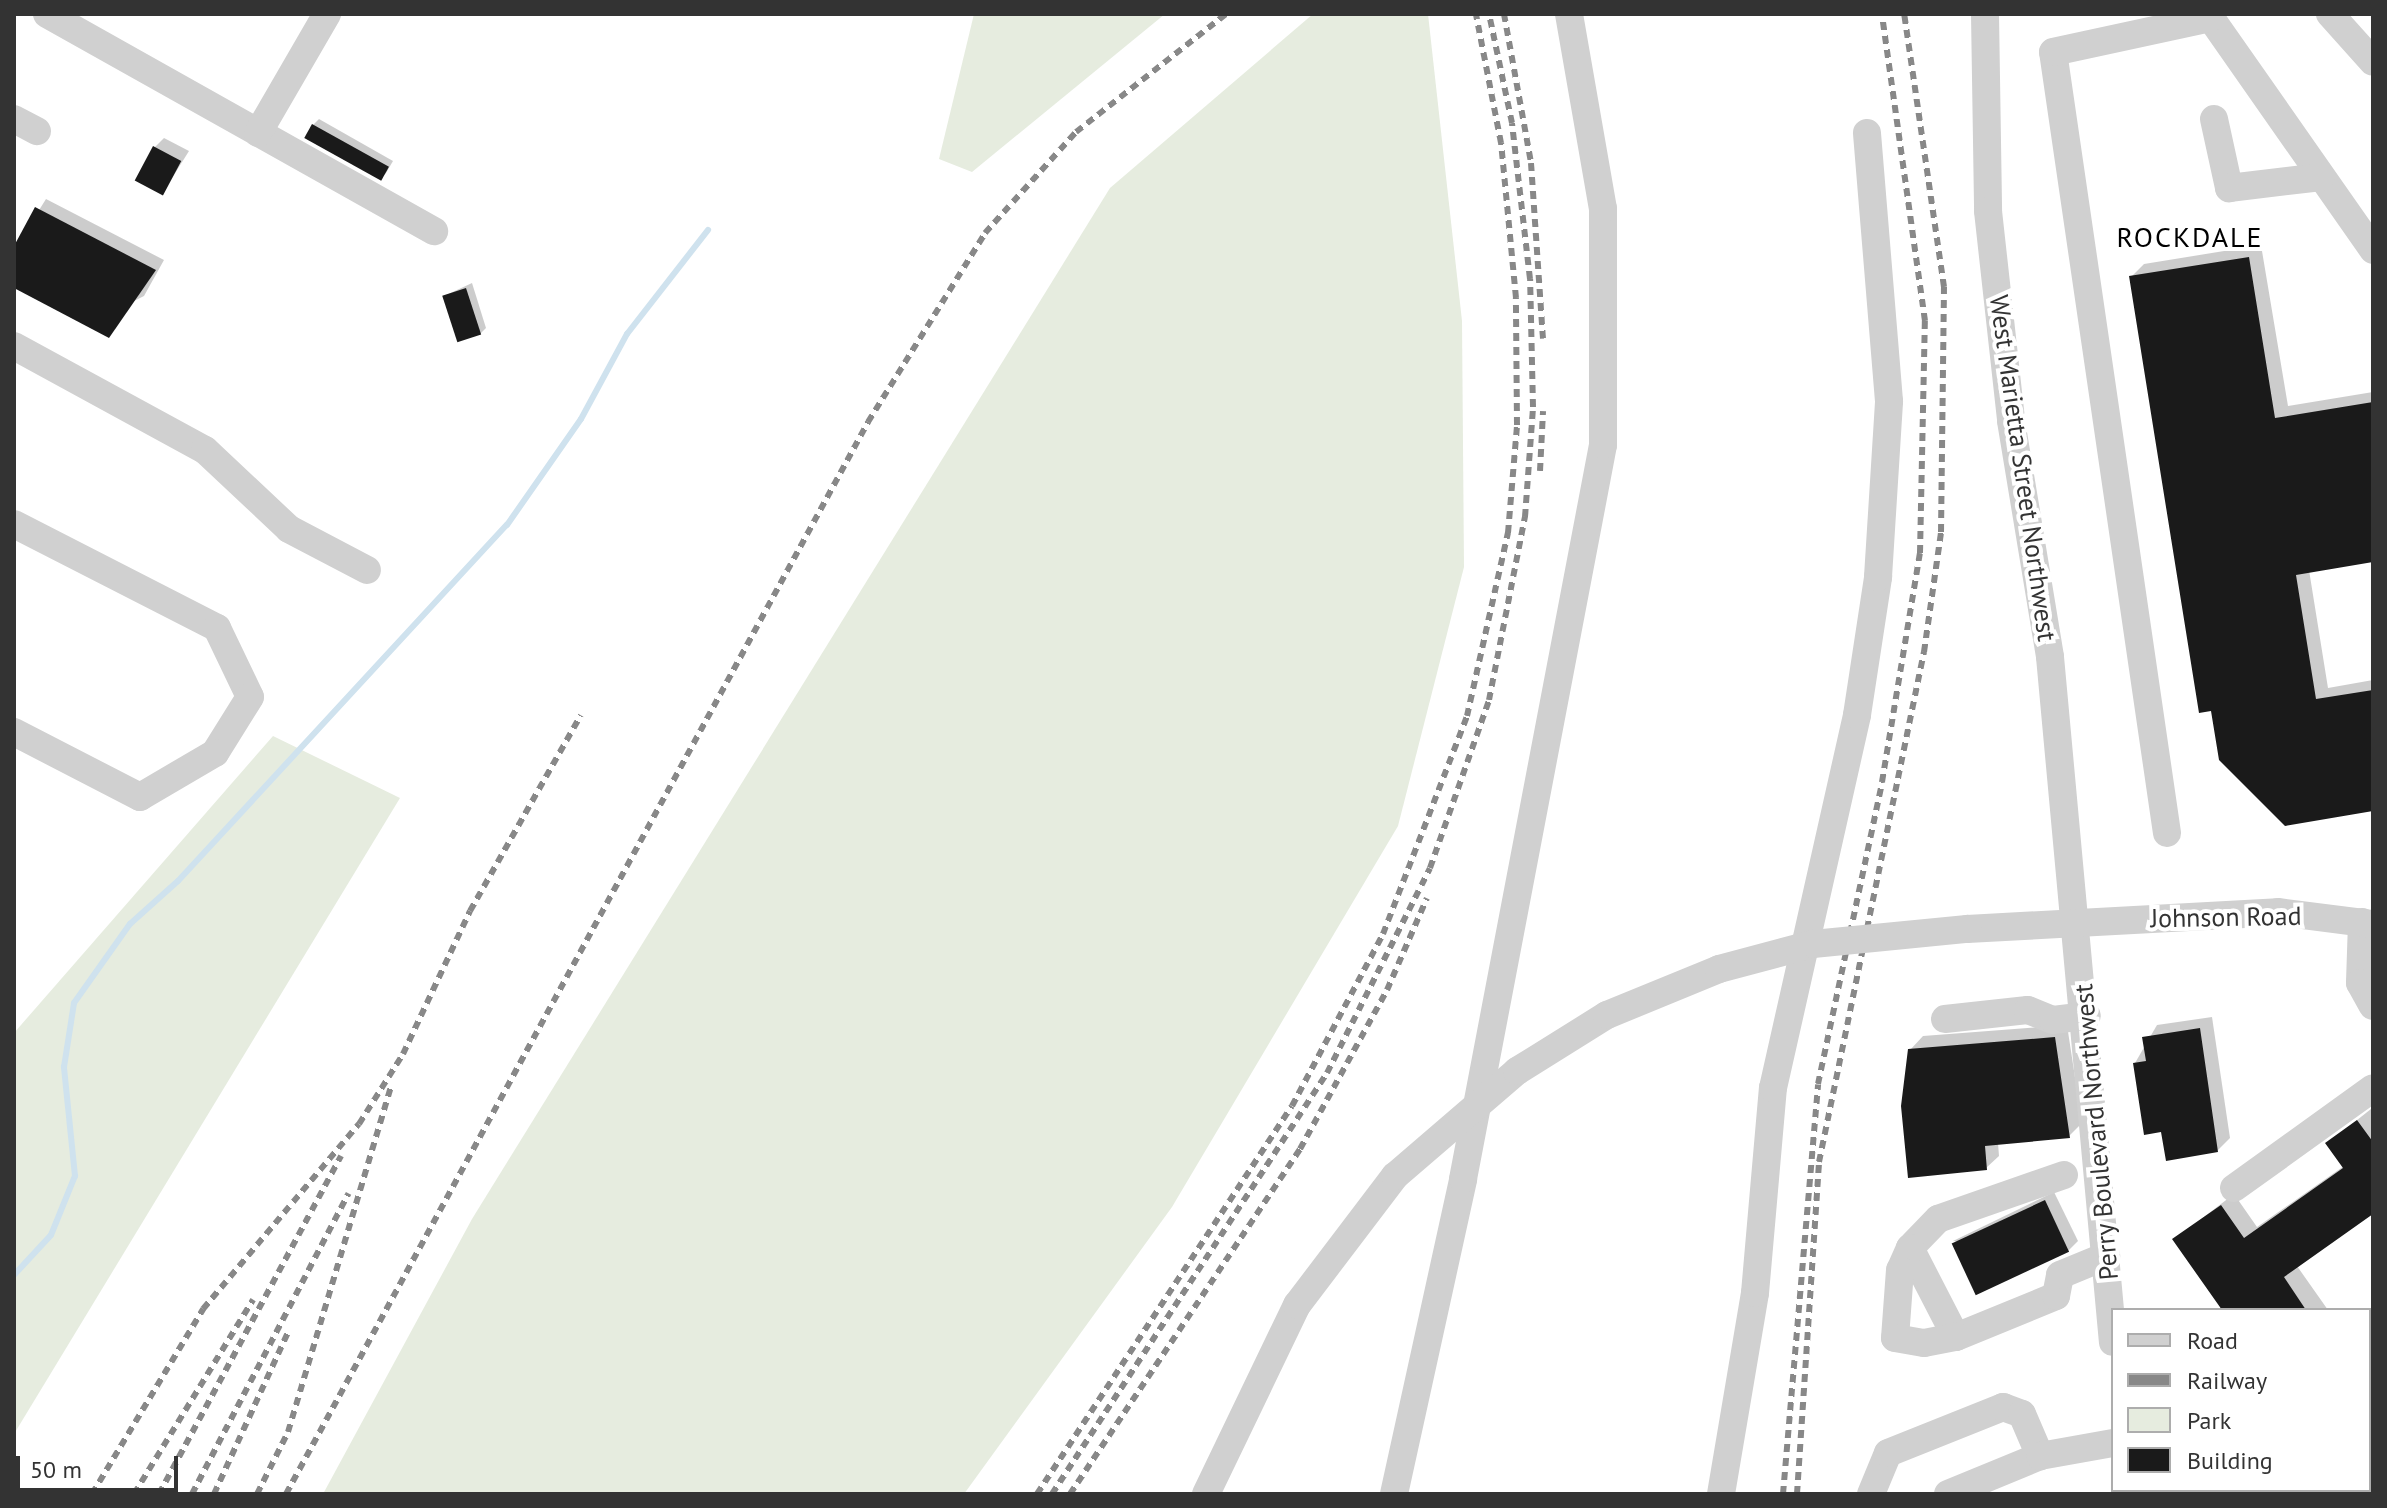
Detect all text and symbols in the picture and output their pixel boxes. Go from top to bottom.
district label: ROCKDALE [2116,220,2264,254]
street label: West Marietta Street Northwest [1983,293,2063,643]
street label: Johnson Road [2150,900,2302,934]
street label: Perry Boulevard Northwest [2067,982,2125,1282]
legend [2111,1308,2371,1492]
text: Road [2187,1325,2238,1356]
text: Railway [2187,1365,2267,1396]
text: Park [2187,1405,2231,1436]
scale bar [20,1440,182,1490]
text: Building [2187,1445,2273,1476]
text: 50 m [30,1454,82,1485]

